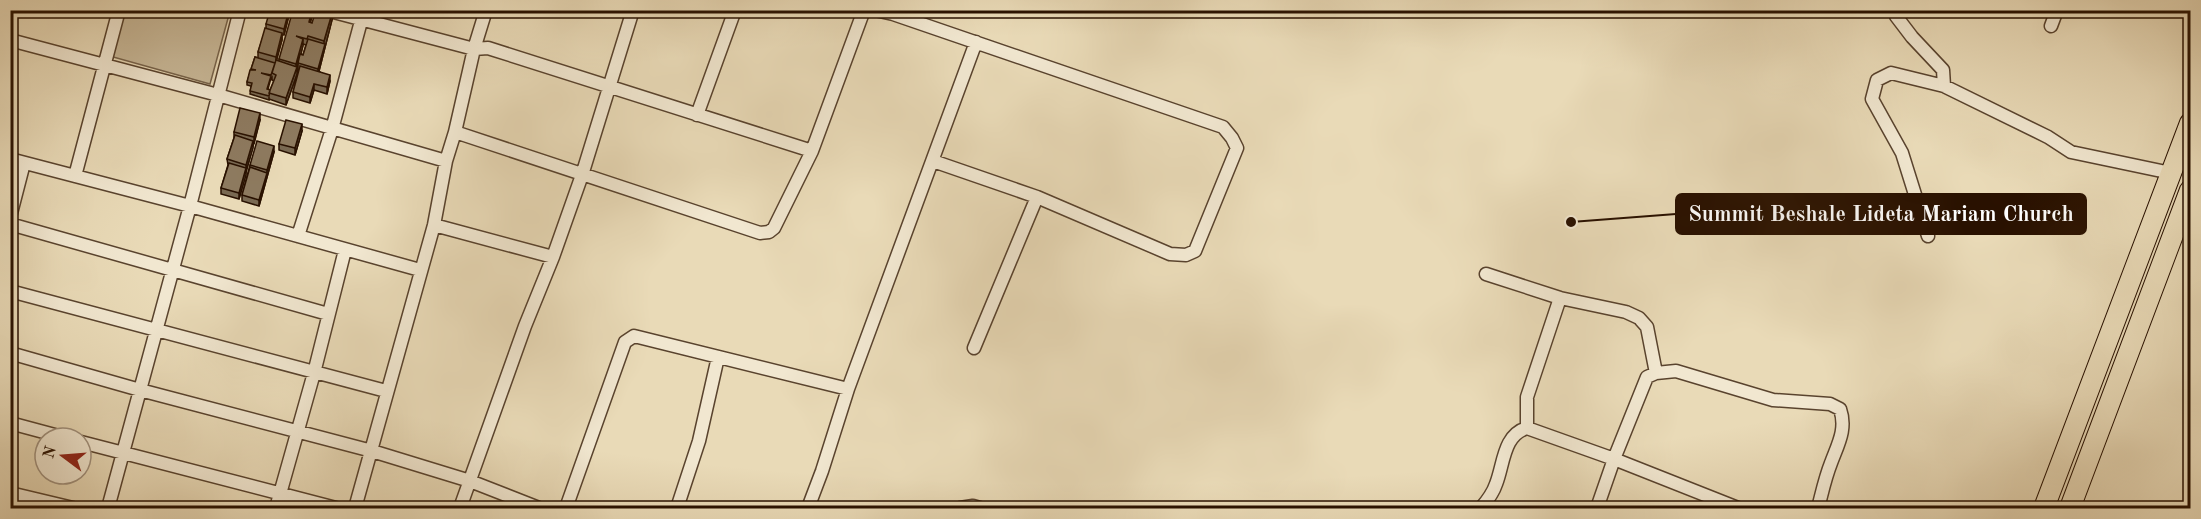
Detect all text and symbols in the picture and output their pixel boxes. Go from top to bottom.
callout: Summit Beshale Lideta Mariam Church [1676,194,2086,234]
text: Summit Beshale Lideta Mariam Church [1688,204,2074,226]
north arrow [33,426,93,486]
text: N [41,444,60,461]

